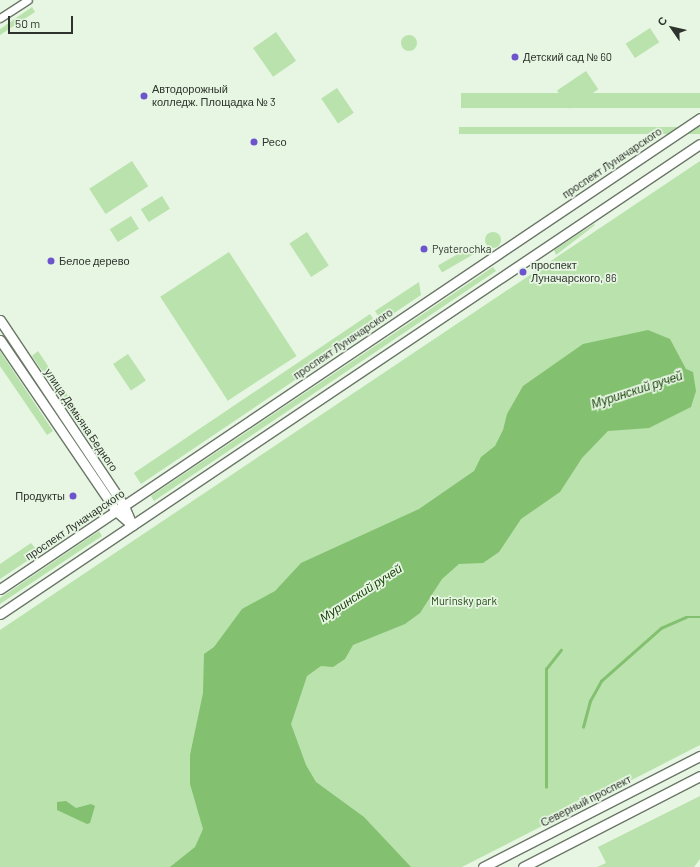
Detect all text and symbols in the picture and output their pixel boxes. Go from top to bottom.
scale bar [10,8,75,34]
north arrow [652,8,692,48]
text: С [654,14,669,28]
text: 50 m [15,16,40,30]
place label: Детский сад № 60 [523,50,612,64]
marker: Детский сад № 60 [510,52,520,62]
place label: Автодорожный колледж. Площадка № 3 [152,83,276,109]
marker: Автодорожный колледж. Площадка № 3 [139,91,149,101]
street label: проспект Луначарского [560,125,664,201]
place label: Ресо [262,135,287,149]
marker: Ресо [249,137,259,147]
place label: Pyaterochka [432,242,491,256]
marker: Pyaterochka [419,244,429,254]
place label: Белое дерево [59,254,130,268]
marker: Белое дерево [46,256,56,266]
place label: проспект Луначарского, 86 [531,259,617,285]
marker: проспект Луначарского, 86 [518,267,528,277]
street label: проспект Луначарского [291,306,395,382]
street label: улица Демьяна Бедного [42,366,120,474]
water label: Муринский ручей [589,368,685,412]
street label: проспект Луначарского [23,487,127,563]
place label: Продукты [15,489,65,503]
marker: Продукты [68,491,78,501]
water label: Муринский ручей [317,561,405,625]
park label: Murinsky park [431,594,497,608]
street label: Северный проспект [538,772,634,830]

